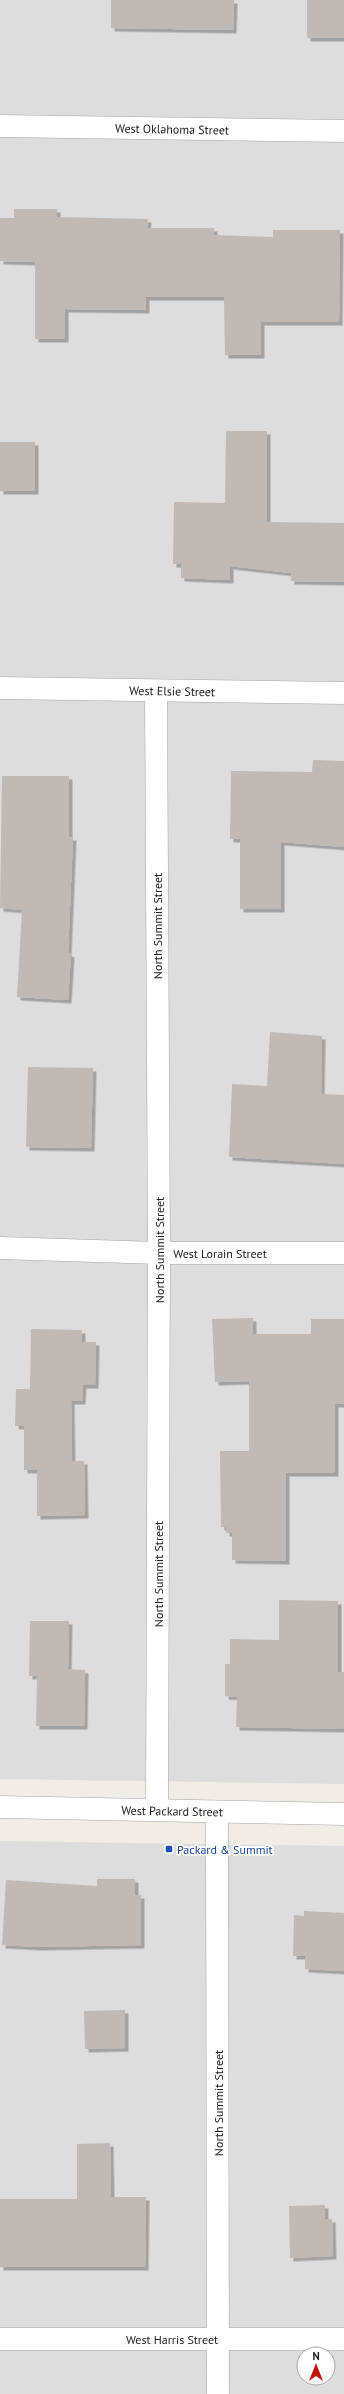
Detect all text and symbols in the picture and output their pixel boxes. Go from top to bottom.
street label: West Oklahoma Street [115,121,229,137]
street label: West Elsie Street [129,683,215,699]
street label: North Summit Street [150,873,165,979]
street label: North Summit Street [152,1197,167,1303]
street label: West Lorain Street [173,1246,267,1261]
street label: North Summit Street [151,1521,166,1627]
street label: West Packard Street [121,1803,223,1819]
place label: Packard & Summit [177,1842,273,1857]
marker: Packard & Summit [164,1844,174,1854]
street label: North Summit Street [211,2050,226,2156]
street label: West Harris Street [126,2332,218,2347]
north arrow [296,2346,336,2386]
text: N [312,2349,320,2363]

